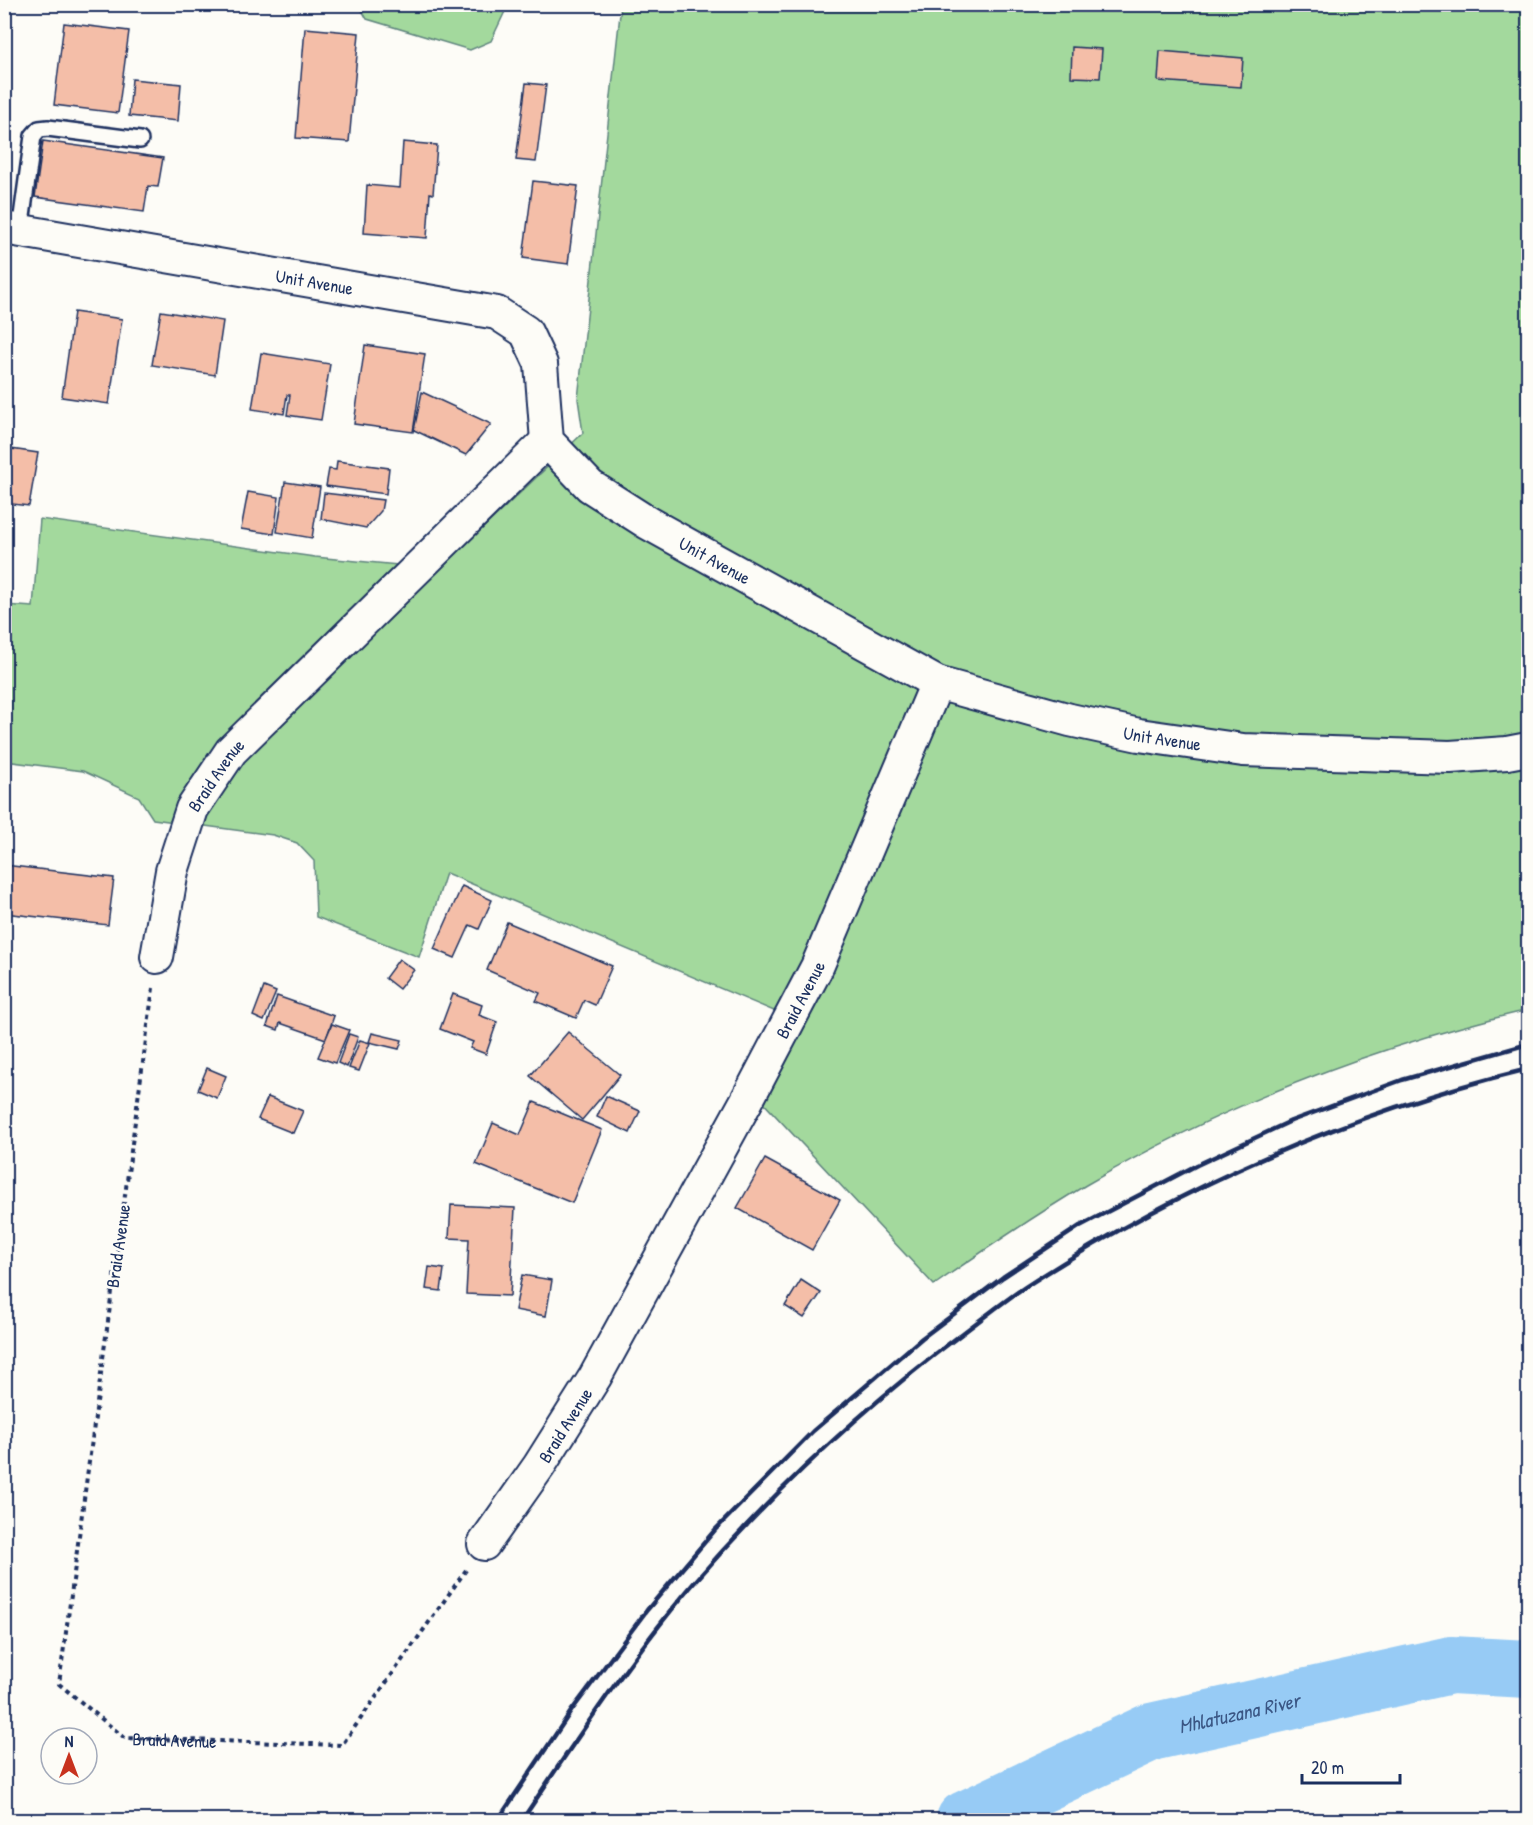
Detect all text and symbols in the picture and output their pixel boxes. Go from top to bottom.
street label: Unit Avenue [274,263,355,300]
street label: Unit Avenue [675,530,755,590]
street label: Unit Avenue [1121,719,1203,756]
street label: Braid Avenue [181,732,250,816]
street label: Braid Avenue [769,957,831,1043]
street label: Braid Avenue [100,1203,136,1289]
street label: Braid Avenue [532,1383,598,1467]
water label: Mhlatuzana River [1176,1685,1305,1739]
north arrow [39,1726,99,1786]
street label: Braid Avenue [132,1726,217,1753]
text: N [65,1730,74,1752]
scale bar [1302,1747,1400,1785]
text: 20 m [1311,1755,1344,1780]

